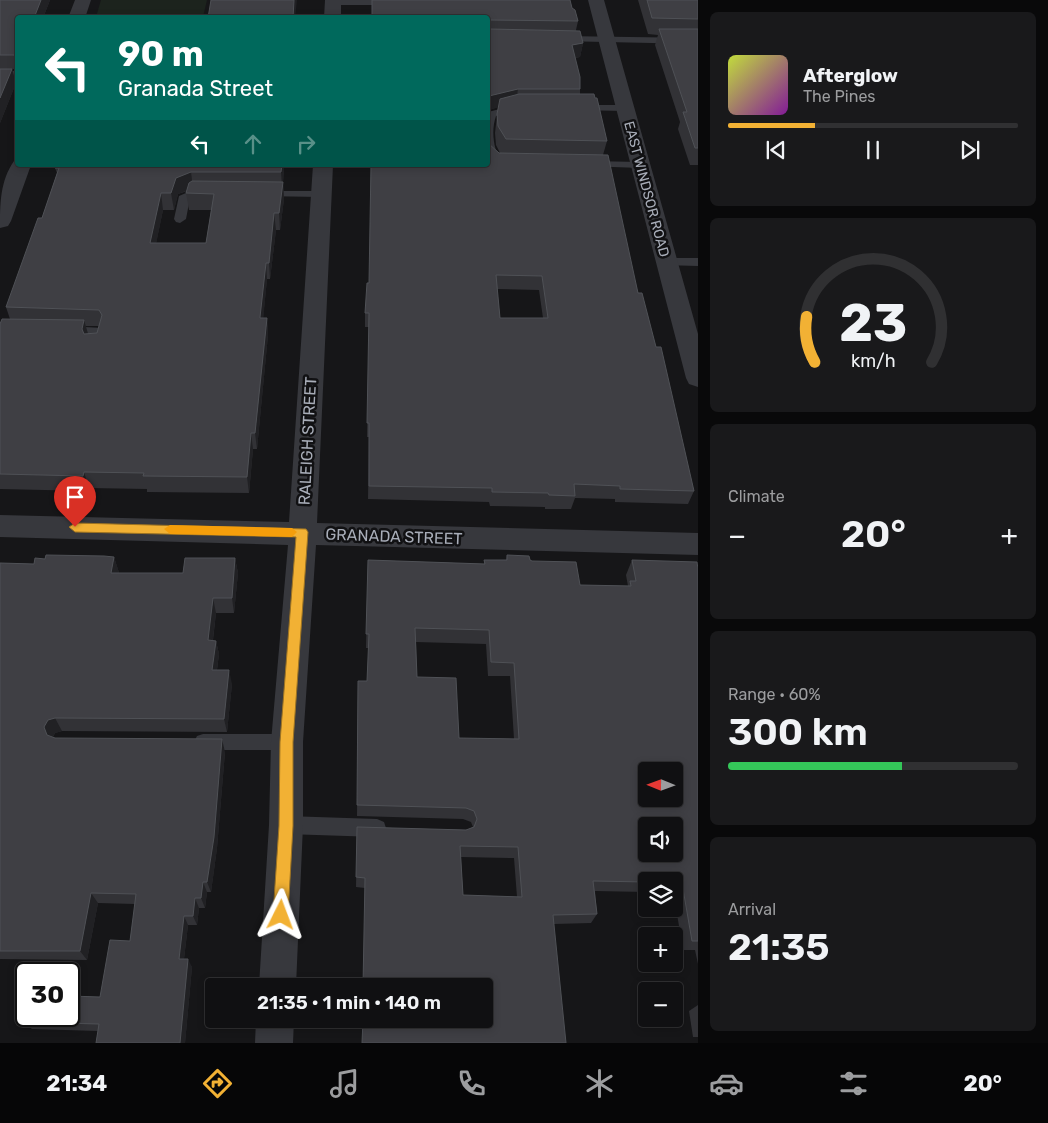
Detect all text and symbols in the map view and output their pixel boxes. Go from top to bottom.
text: 90 m [118,33,204,75]
icon: left [35,35,100,100]
text: Afterglow [803,64,898,87]
text: Granada Street [118,75,273,102]
text: The Pines [803,87,876,106]
street label: EAST WINDSOR ROAD [620,119,673,259]
icon: left [186,130,214,158]
icon: ahead [239,130,267,158]
icon: right [292,130,320,158]
icon: previous [762,136,790,164]
icon: pause [859,136,887,164]
icon: next [956,136,984,164]
text: 23 [839,292,907,354]
text: km/h [851,350,895,371]
street label: RALEIGH STREET [295,376,320,506]
pin [54,476,96,527]
icon: arrive [61,483,89,511]
text: Climate [728,487,785,506]
text: 20° [841,511,906,557]
text: − [728,519,746,552]
text: + [1001,519,1018,552]
street label: GRANADA STREET [325,525,463,548]
text: Range · 60% [728,685,821,704]
text: 300 km [728,709,868,755]
north arrow [638,762,682,808]
map controls [638,762,683,1027]
button: sound [638,817,683,862]
button: layers [638,872,683,917]
position arrow [254,888,306,940]
text: Arrival [728,900,776,919]
text: 21:35 [728,924,830,970]
button: + [638,927,683,972]
speed limit sign: 30 [15,962,80,1027]
button: − [638,982,683,1027]
text: 21:35 · 1 min · 140 m [257,991,441,1014]
icon: directions [200,1066,235,1101]
icon: music [327,1066,362,1101]
icon: phone [454,1066,489,1101]
icon: climate [582,1066,617,1101]
icon: car [709,1066,744,1101]
icon: filters [836,1066,871,1101]
text: 21:34 [46,1070,107,1097]
text: 20° [964,1070,1002,1097]

